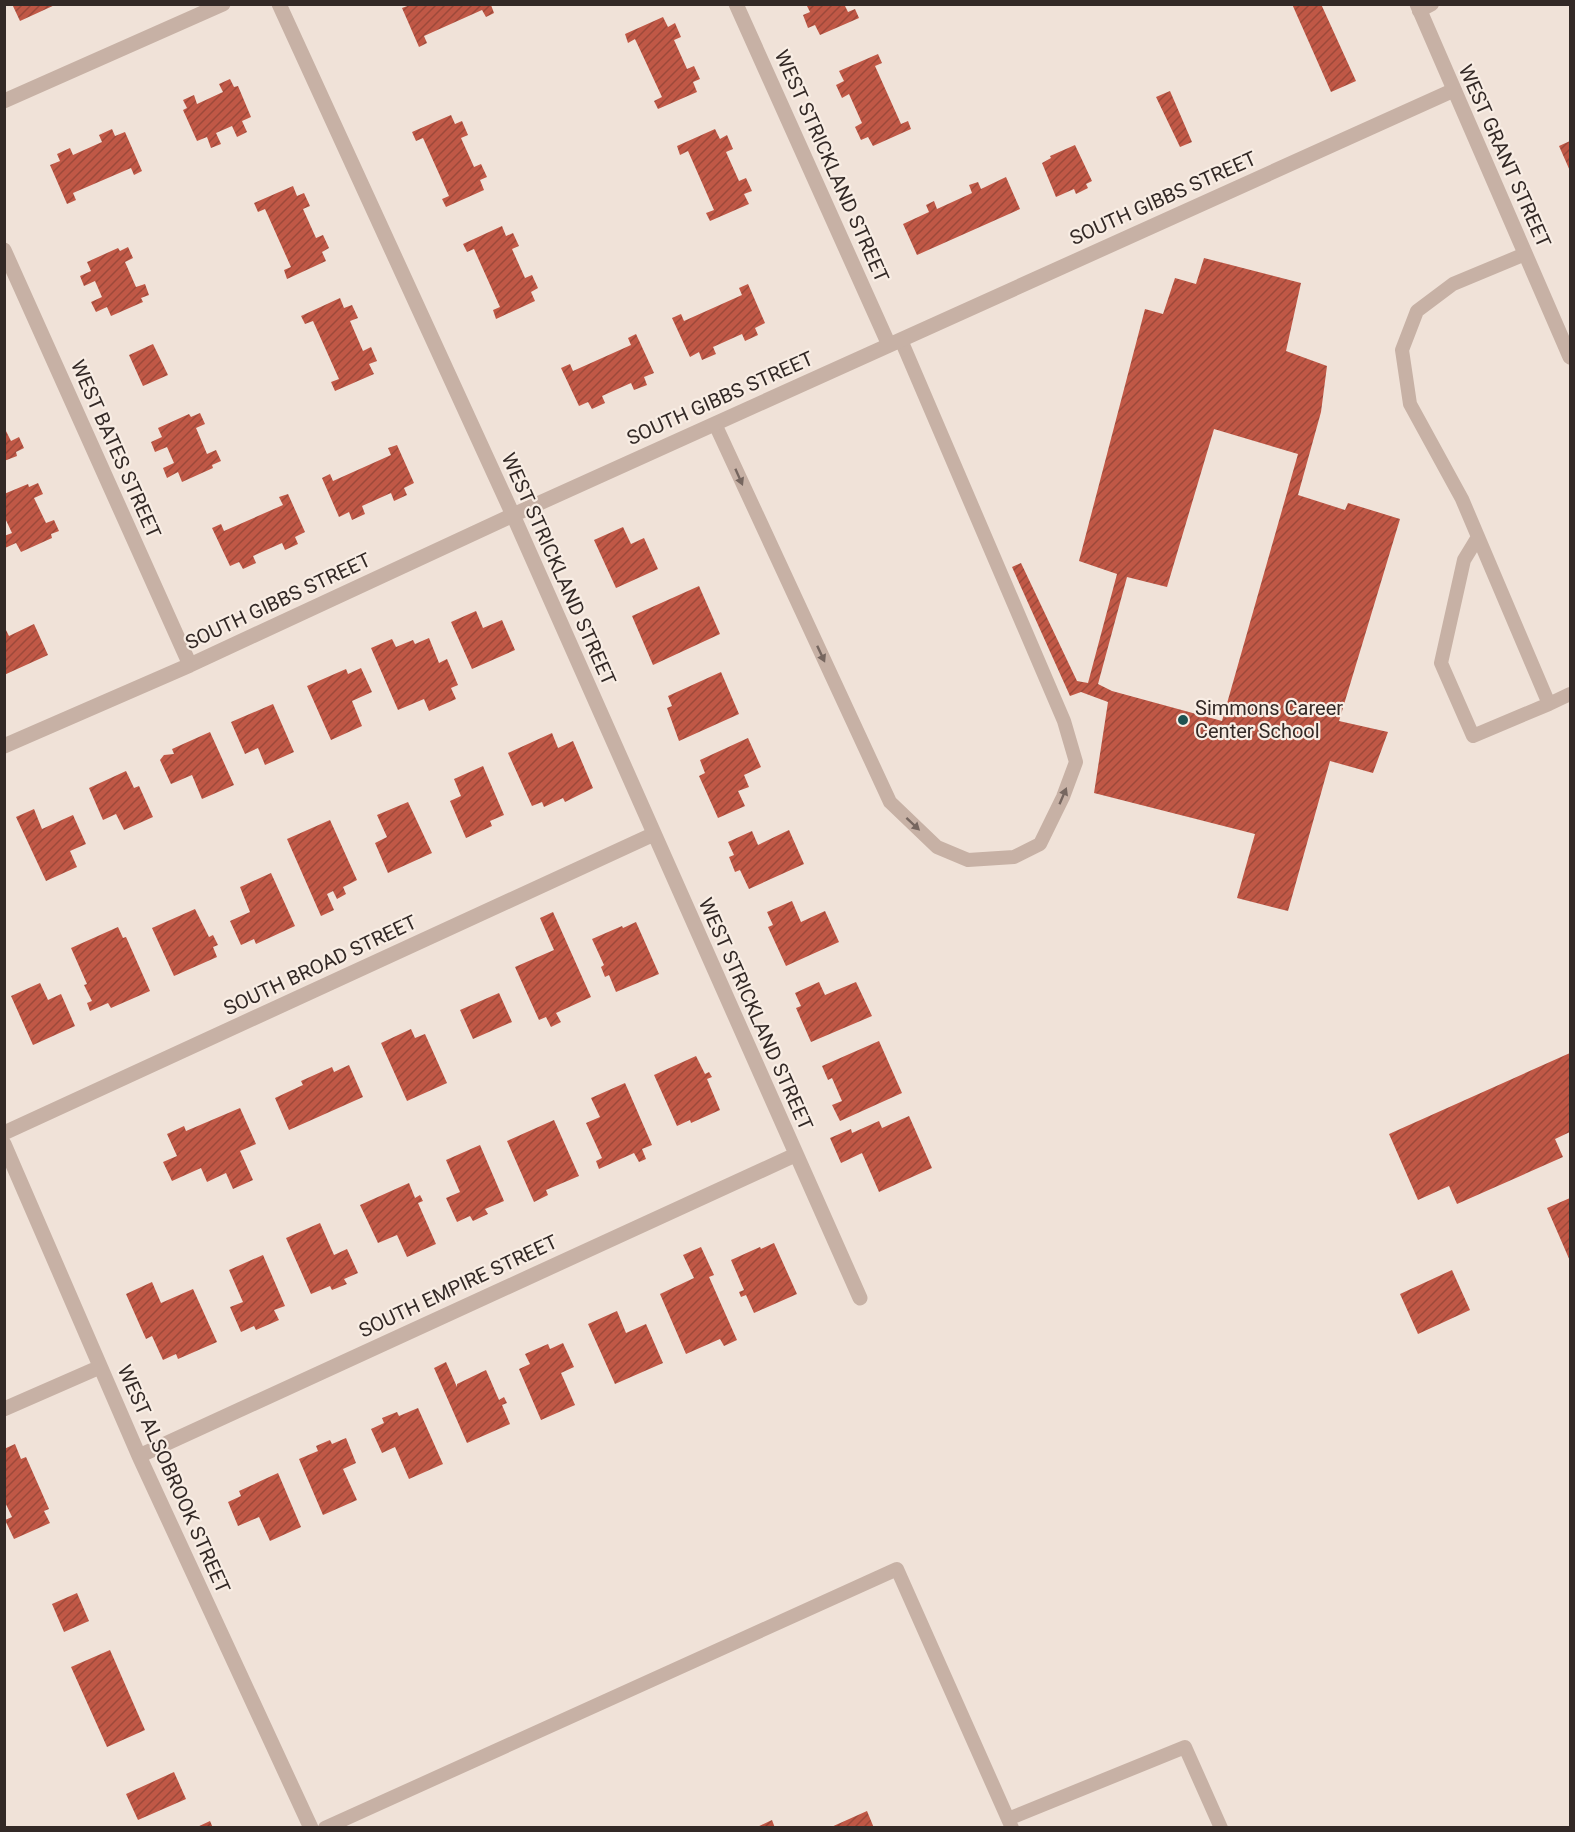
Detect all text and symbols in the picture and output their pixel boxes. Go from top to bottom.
street label: WEST STRICKLAND STREET [770,46,894,286]
street label: WEST GRANT STREET [1454,61,1556,251]
street label: SOUTH GIBBS STREET [1066,146,1260,250]
street label: SOUTH GIBBS STREET [623,346,817,450]
street label: WEST BATES STREET [66,356,166,542]
street label: WEST STRICKLAND STREET [497,449,621,689]
one-way arrow [734,469,743,486]
street label: SOUTH GIBBS STREET [182,548,374,654]
one-way arrow [816,646,825,663]
place label: Simmons Career Center School [1195,696,1343,743]
marker: Simmons Career Center School [1176,713,1190,727]
one-way arrow [1058,786,1068,804]
one-way arrow [905,817,920,830]
street label: WEST STRICKLAND STREET [694,894,818,1134]
street label: SOUTH BROAD STREET [220,910,420,1020]
street label: SOUTH EMPIRE STREET [355,1229,561,1343]
street label: WEST ALSOBROOK STREET [113,1361,235,1597]

